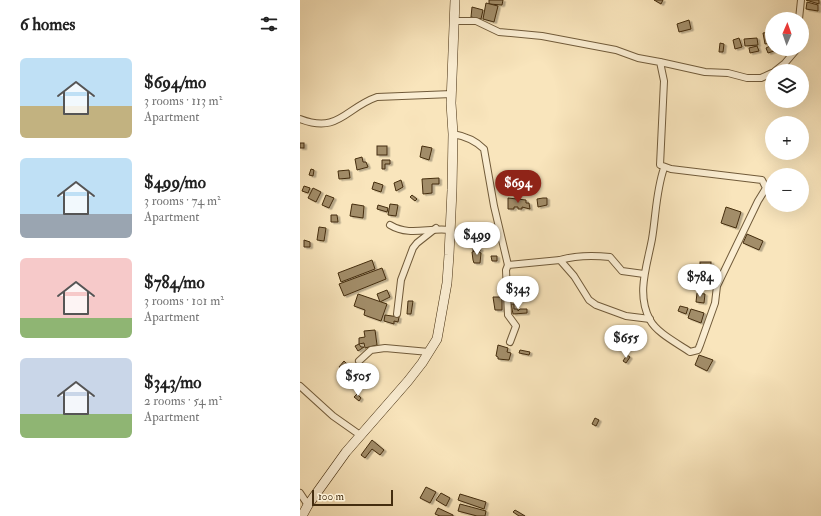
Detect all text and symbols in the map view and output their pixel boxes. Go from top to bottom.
north arrow [765,12,809,56]
map controls [765,12,809,212]
icon: filters [258,13,280,35]
text: 6 homes [20,14,75,35]
button: layers [765,64,809,108]
text: $694/mo [144,72,206,93]
icon: home [52,74,100,122]
text: 3 rooms · 113 m² [144,93,222,109]
text: Apartment [144,109,200,125]
button: + [765,116,809,160]
button: − [765,168,809,212]
pin: $694 [494,170,542,204]
text: $499/mo [144,172,206,193]
icon: home [52,174,100,222]
text: $694 [504,175,532,191]
text: 3 rooms · 74 m² [144,193,221,209]
text: Apartment [144,209,200,225]
pin: $499 [453,222,501,256]
text: $499 [463,227,491,243]
pin: $784 [676,264,724,298]
text: $784 [687,269,713,285]
text: $784/mo [144,272,205,293]
icon: home [52,274,100,322]
pin: $343 [494,276,542,310]
text: $343 [506,281,530,297]
text: 3 rooms · 101 m² [144,293,224,309]
text: Apartment [144,309,200,325]
pin: $655 [602,325,650,359]
text: $655 [613,330,639,346]
pin: $505 [334,363,382,397]
text: $505 [345,368,371,384]
text: $343/mo [144,372,202,393]
icon: home [52,374,100,422]
text: 2 rooms · 54 m² [144,393,222,409]
text: Apartment [144,409,200,425]
scale bar [312,488,393,507]
text: 100 m [318,490,344,503]

